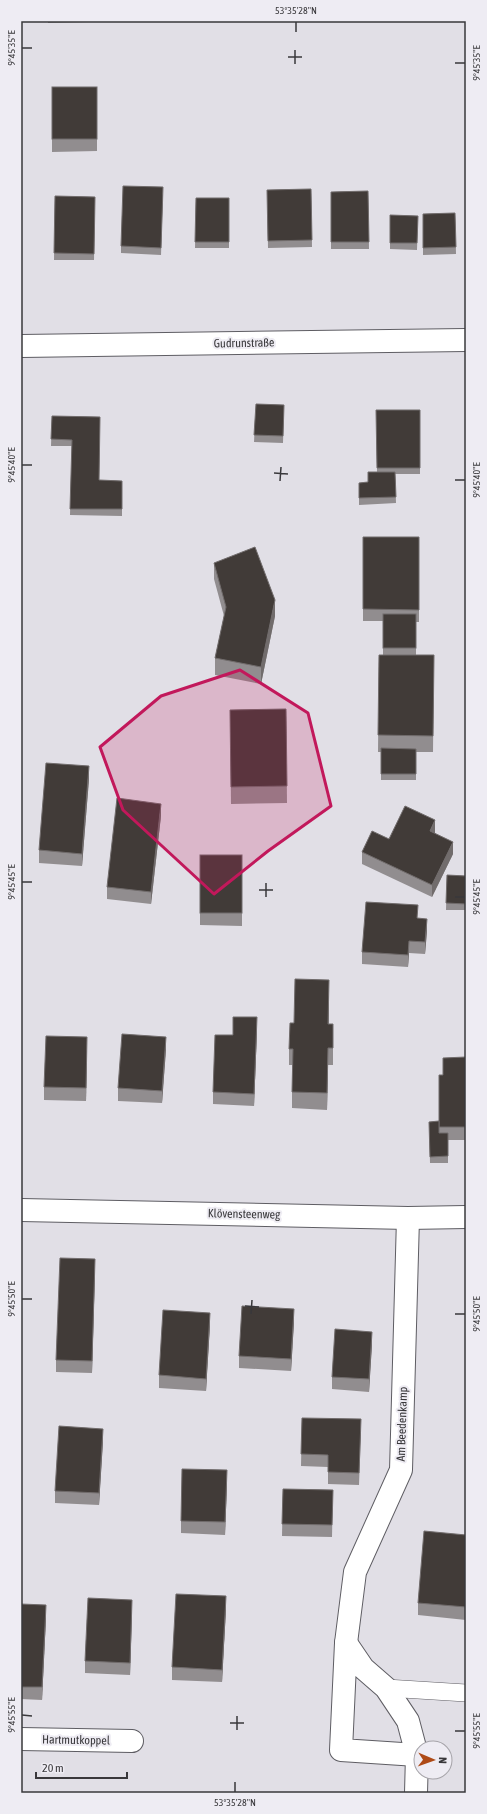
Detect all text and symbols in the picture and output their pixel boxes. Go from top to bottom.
text: 53°35'28"N [275,5,317,16]
text: 9°45'35"E [6,30,17,66]
text: 9°45'35"E [471,45,482,81]
street label: Gudrunstraße [214,335,274,351]
text: 9°45'40"E [6,447,17,483]
text: 9°45'40"E [471,462,482,498]
text: 9°45'45"E [6,864,17,900]
text: 9°45'45"E [471,879,482,915]
street label: Klövensteenweg [208,1206,281,1222]
text: 9°45'50"E [6,1281,17,1317]
text: 9°45'50"E [471,1296,482,1332]
street label: Am Beedenkamp [394,1386,410,1462]
text: 9°45'55"E [6,1697,17,1733]
text: 9°45'55"E [471,1713,482,1749]
street label: Hartmutkoppel [42,1732,111,1748]
north arrow [413,1740,453,1780]
scale bar [36,1754,127,1780]
text: N [437,1757,449,1764]
text: 20 m [42,1761,64,1775]
text: 53°35'28"N [214,1797,256,1808]

